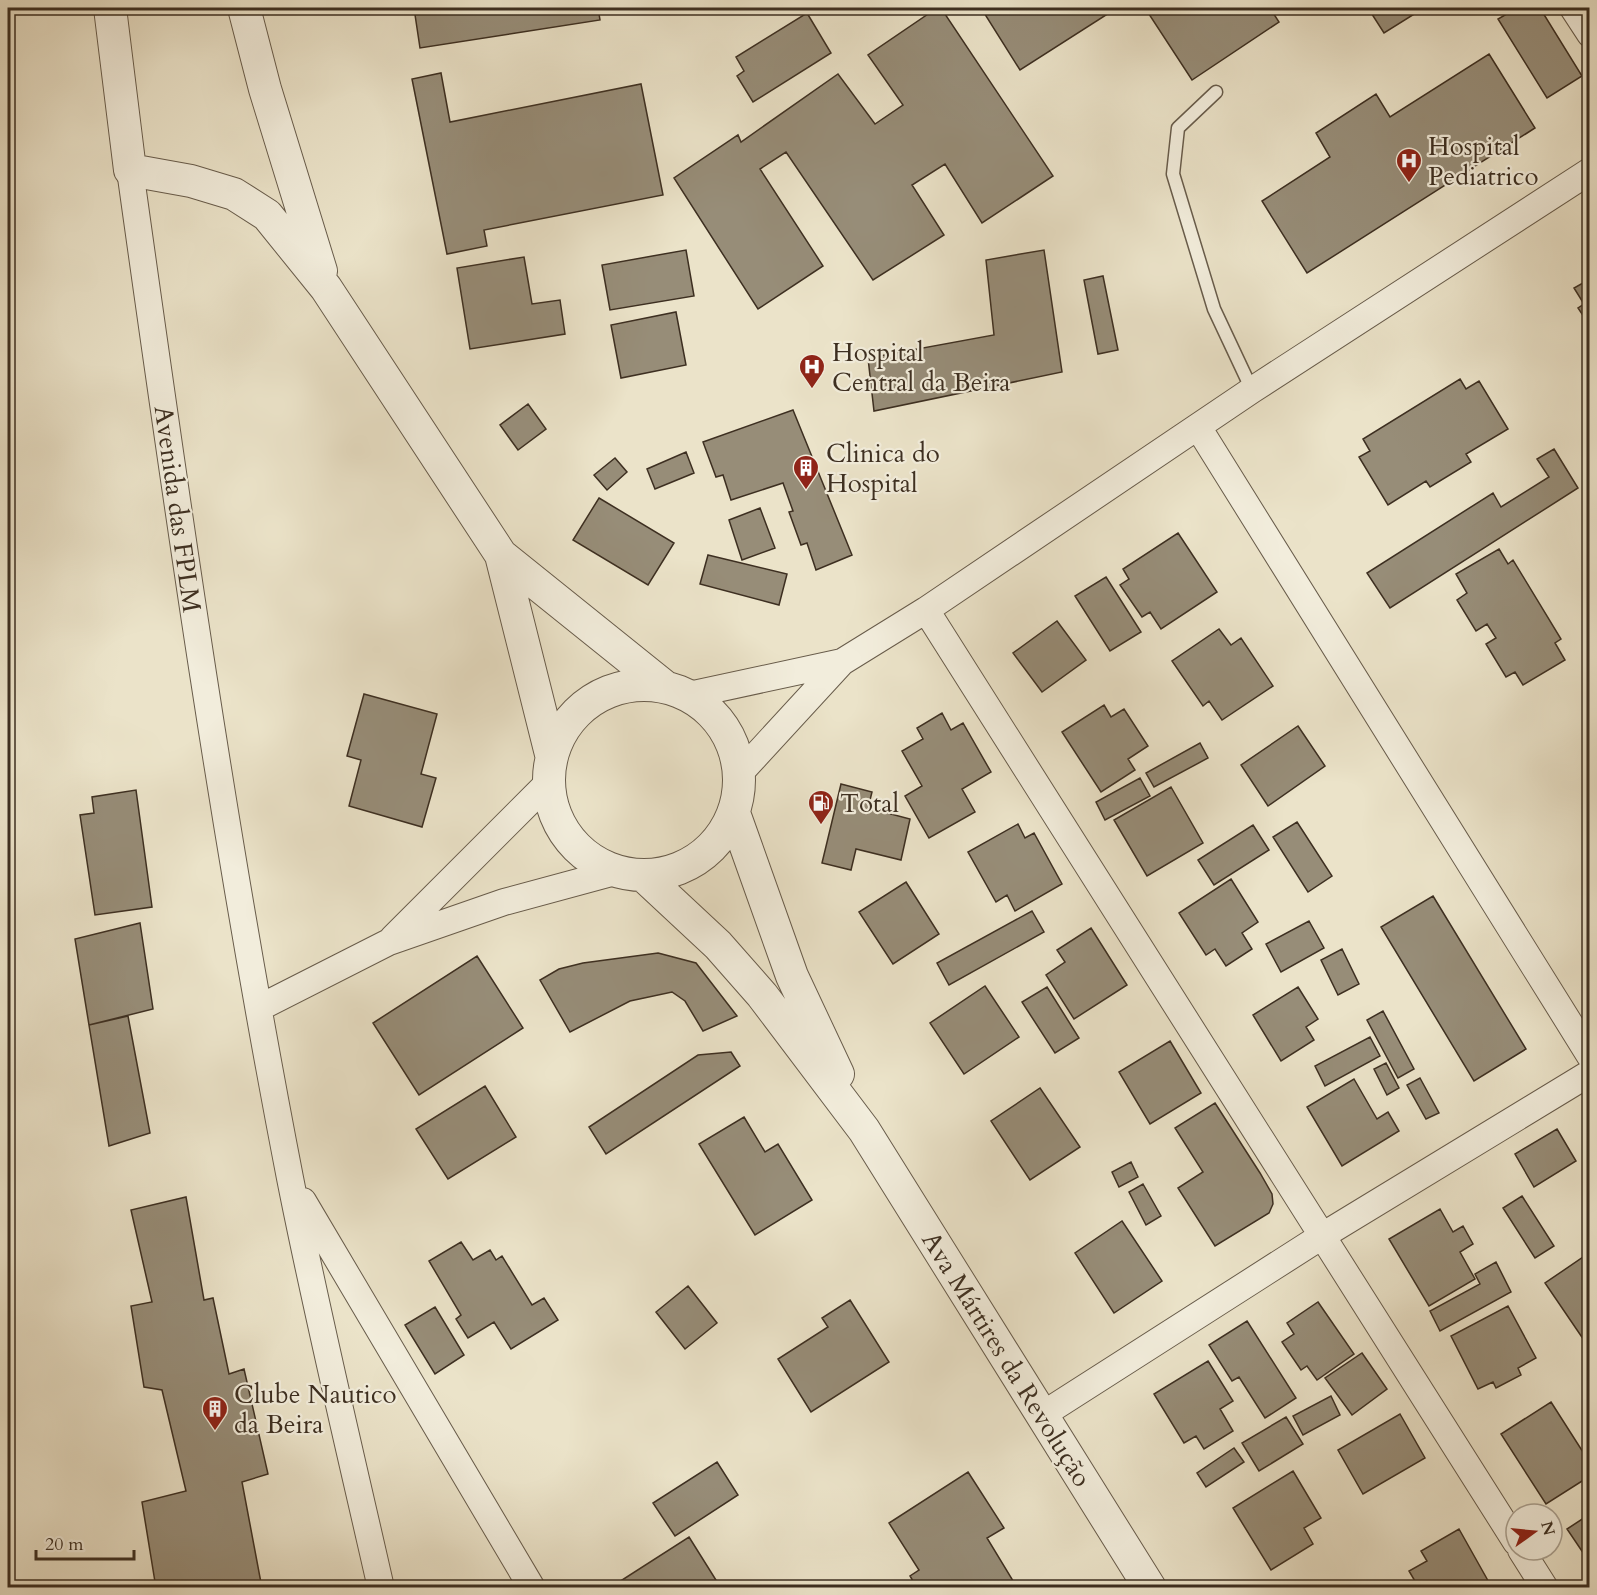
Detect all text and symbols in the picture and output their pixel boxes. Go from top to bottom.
place label: Hospital Pediatrico [1428,129,1539,194]
hospital icon: Hospital Pediatrico [1394,146,1424,184]
place label: Hospital Central da Beira [832,335,1011,400]
hospital icon: Hospital Central da Beira [797,352,827,390]
street label: Avenida das FPLM [146,403,209,615]
place label: Clinica do Hospital [826,436,940,501]
building icon: Clinica do Hospital [791,453,821,491]
place label: Total [840,786,900,821]
fuel station icon: Total [806,788,836,826]
street label: Ava Mártires da Revolução [914,1225,1100,1494]
place label: Clube Nautico da Beira [234,1377,397,1442]
building icon: Clube Nautico da Beira [200,1394,230,1432]
north arrow [1504,1502,1564,1562]
text: N [1535,1519,1560,1538]
scale bar [36,1523,134,1561]
text: 20 m [45,1532,84,1557]

